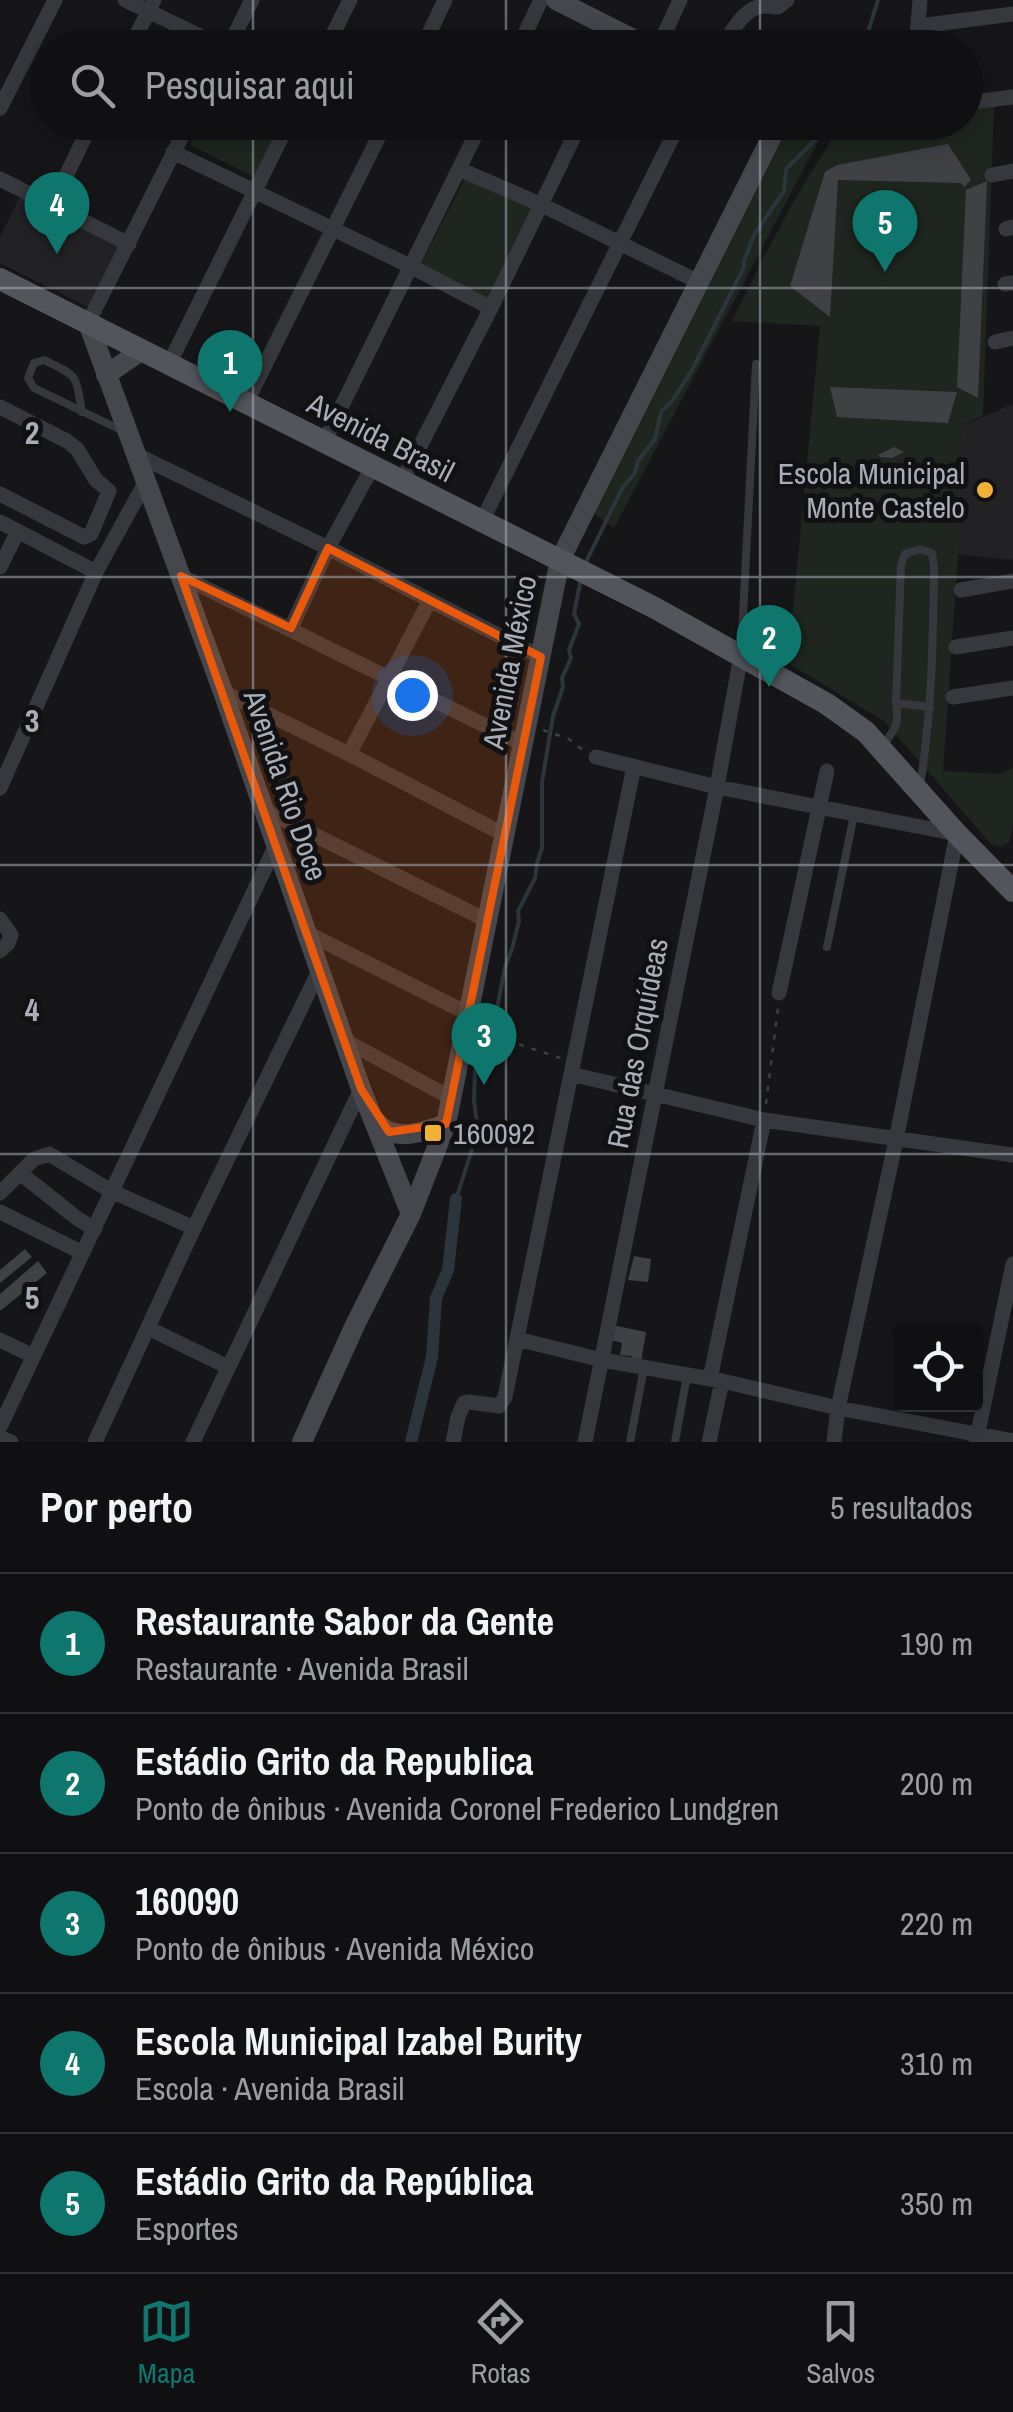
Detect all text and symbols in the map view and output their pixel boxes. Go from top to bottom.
search box [30,30,983,140]
icon: search [65,58,120,113]
text: Pesquisar aqui [145,60,355,111]
pin: 4 [24,172,90,254]
pin: 5 [852,190,918,272]
pin: 1 [198,330,262,412]
street label: Avenida Brasil [300,383,461,491]
text: 2 [25,411,39,454]
place label: Escola Municipal Monte Castelo [778,453,965,527]
marker: Escola Municipal Monte Castelo [974,479,996,501]
street label: Avenida México [472,572,545,753]
pin: 2 [736,604,802,687]
your location [387,670,438,721]
street label: Avenida Rio Doce [234,683,337,886]
text: 3 [25,699,39,742]
street label: Rua das Orquídeas [597,934,677,1152]
text: 4 [25,988,40,1031]
pin: 3 [452,1002,516,1085]
place label: 160092 [453,1113,535,1153]
marker: 160092 [422,1122,444,1144]
text: 5 [25,1276,39,1319]
map controls [893,1322,983,1412]
button: locate [893,1322,983,1412]
text: Por perto [40,1479,193,1535]
text: 5 resultados [830,1486,973,1529]
text: Restaurante Sabor da Gente [135,1596,554,1647]
text: 1 [65,1622,80,1665]
text: 190 m [900,1622,973,1665]
text: Restaurante · Avenida Brasil [135,1647,469,1690]
text: Estádio Grito da Republica [135,1736,533,1787]
text: 2 [65,1762,80,1805]
text: 200 m [900,1762,973,1805]
text: Ponto de ônibus · Avenida Coronel Frederico Lundgren [135,1787,779,1830]
text: 160090 [135,1876,239,1927]
text: 3 [65,1902,80,1945]
text: 220 m [900,1902,973,1945]
text: Ponto de ônibus · Avenida México [135,1927,534,1970]
text: Escola Municipal Izabel Burity [135,2016,582,2067]
text: 4 [65,2042,80,2085]
text: 310 m [900,2042,973,2085]
text: Escola · Avenida Brasil [135,2067,404,2110]
text: Estádio Grito da República [135,2156,533,2207]
text: 5 [65,2182,80,2225]
text: 350 m [900,2182,973,2225]
text: Esportes [135,2207,239,2250]
tab: Mapa [138,2294,195,2392]
tab: Rotas [471,2294,531,2392]
tab: Salvos [806,2294,875,2392]

